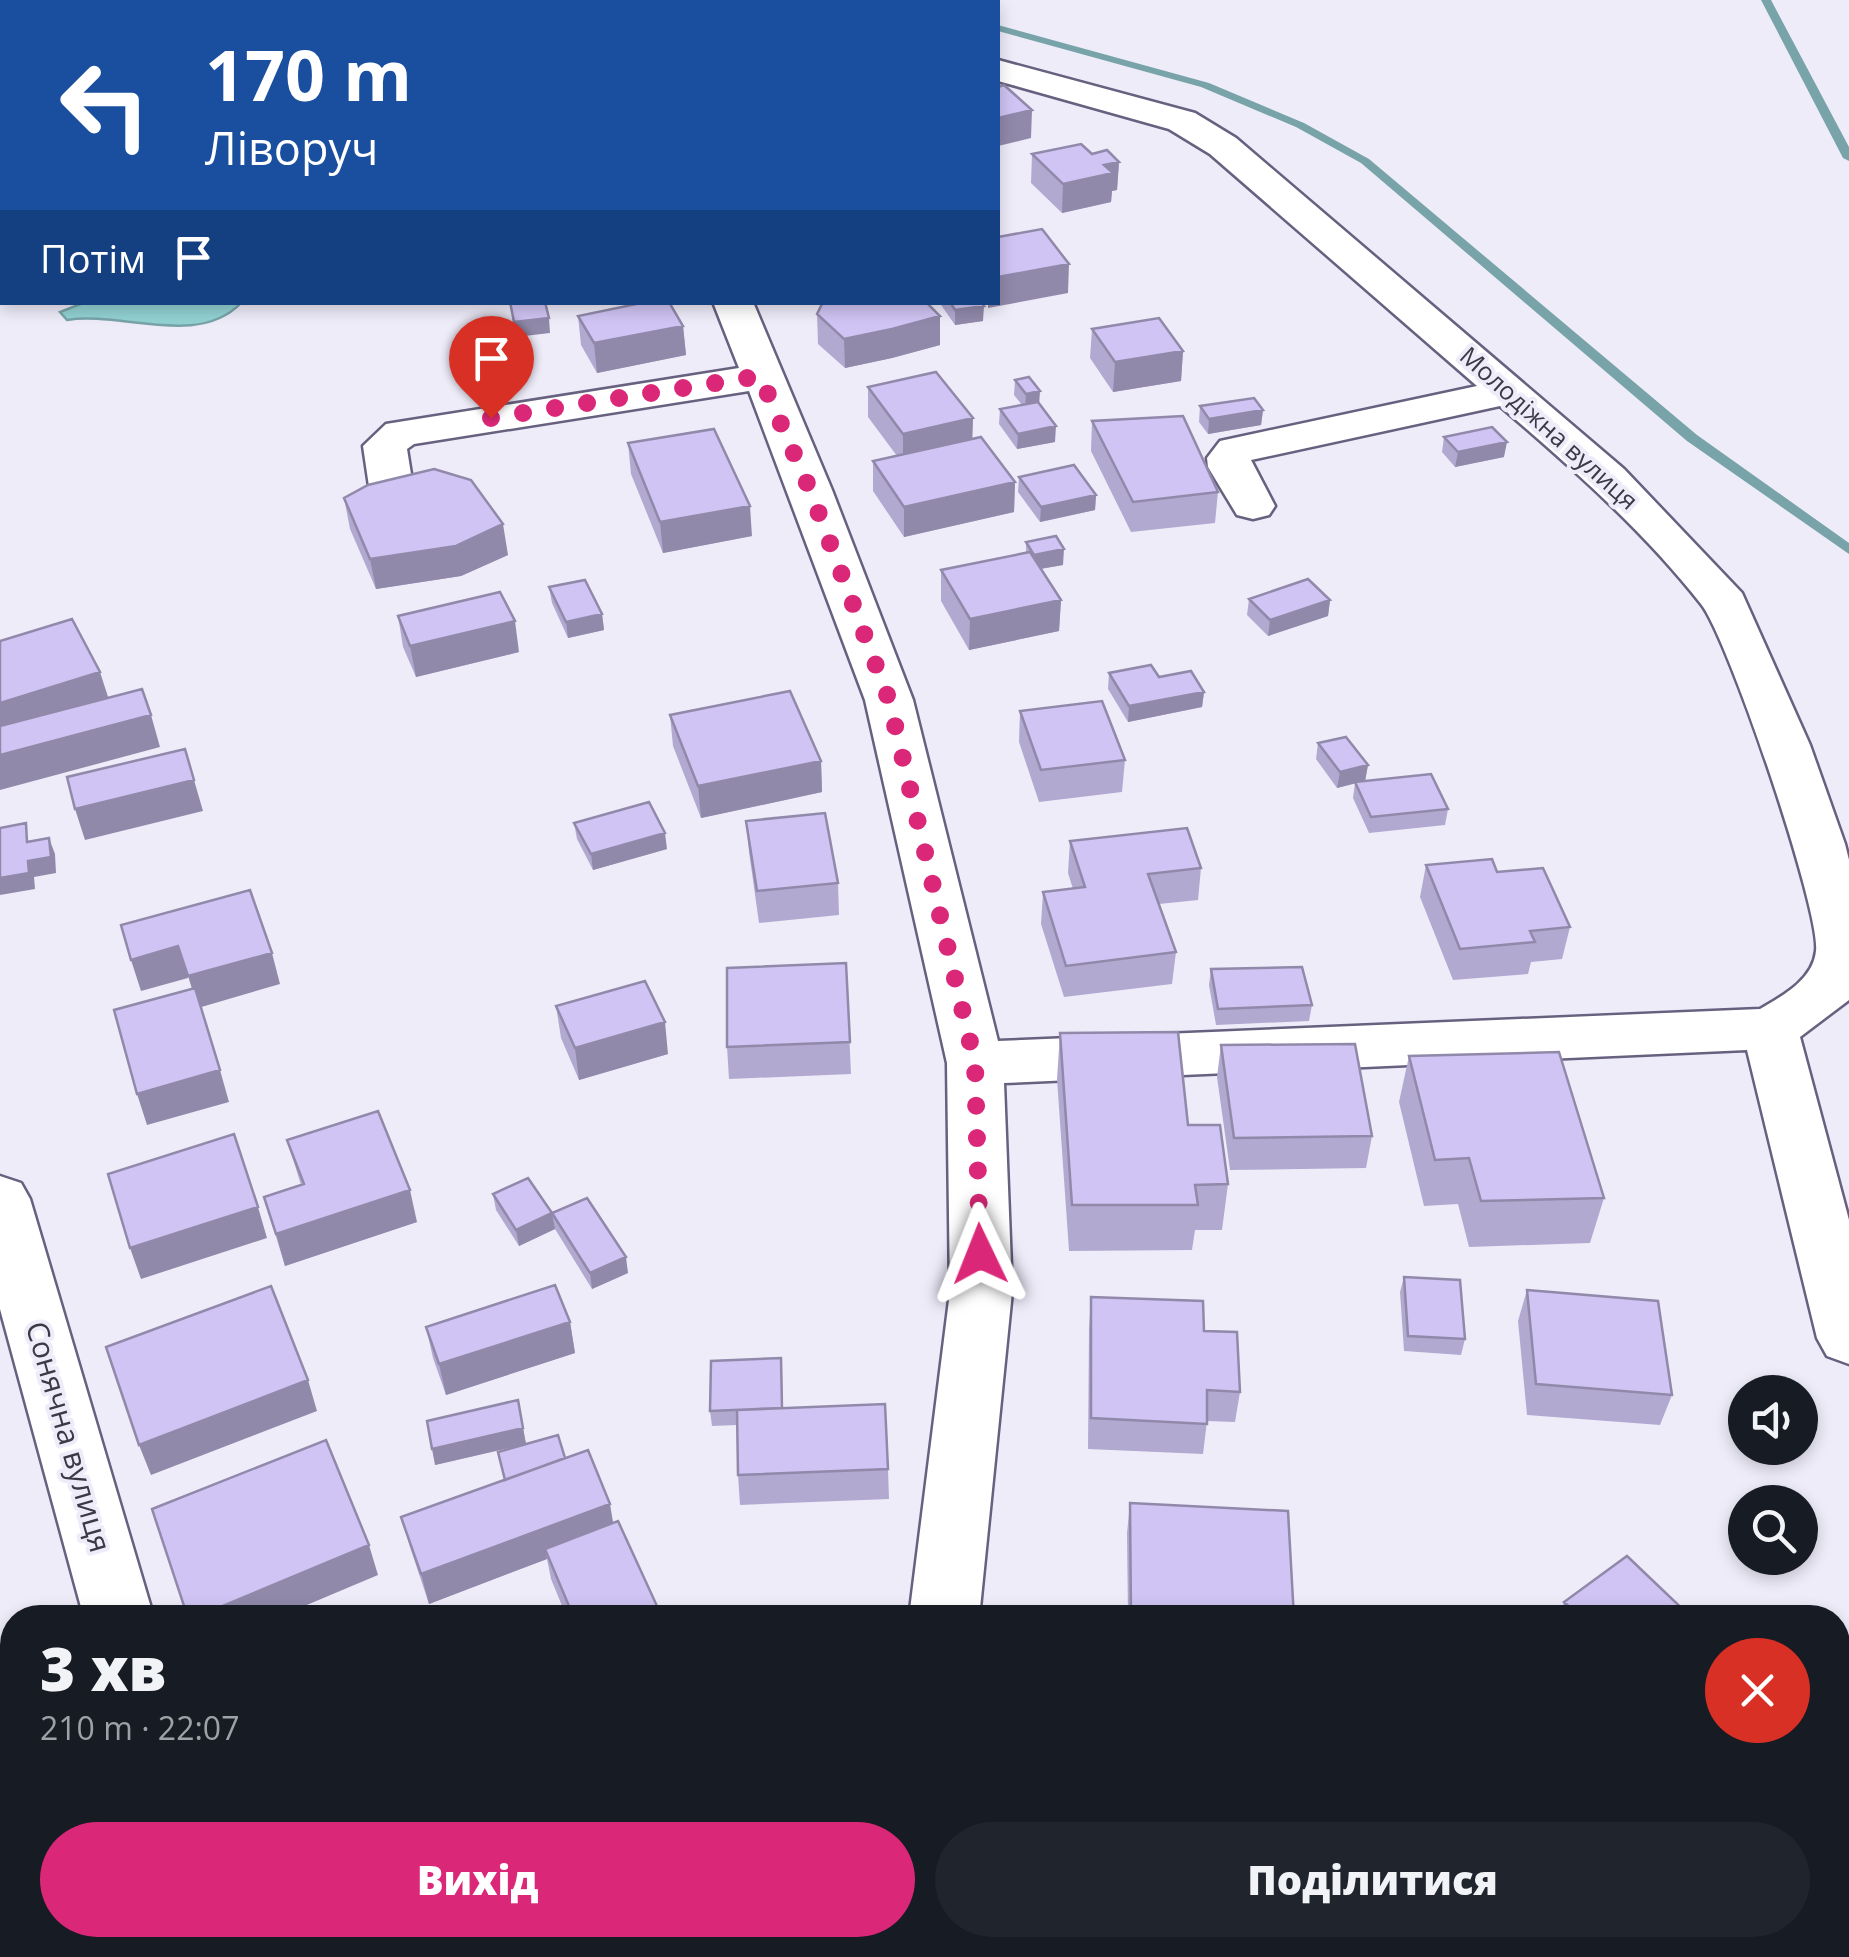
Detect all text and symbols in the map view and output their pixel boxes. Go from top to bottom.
text: 170 m [205,26,412,122]
icon: left [40,40,170,170]
text: Ліворуч [205,117,378,178]
icon: arrive [166,230,221,285]
text: Потім [40,232,146,284]
pin [449,316,534,419]
icon: arrive [464,331,519,386]
street label: Молодіжна вулиця [1453,338,1646,516]
position arrow [928,1202,1032,1306]
street label: Сонячна вулиця [17,1317,122,1557]
map controls [1728,1375,1818,1575]
button: sound [1728,1375,1818,1465]
button: search [1728,1485,1818,1575]
text: 3 хв [40,1627,166,1709]
button: close [1705,1638,1810,1743]
text: 210 m · 22:07 [40,1706,239,1749]
button: Вихід [40,1822,915,1937]
button: Поділитися [935,1822,1810,1937]

